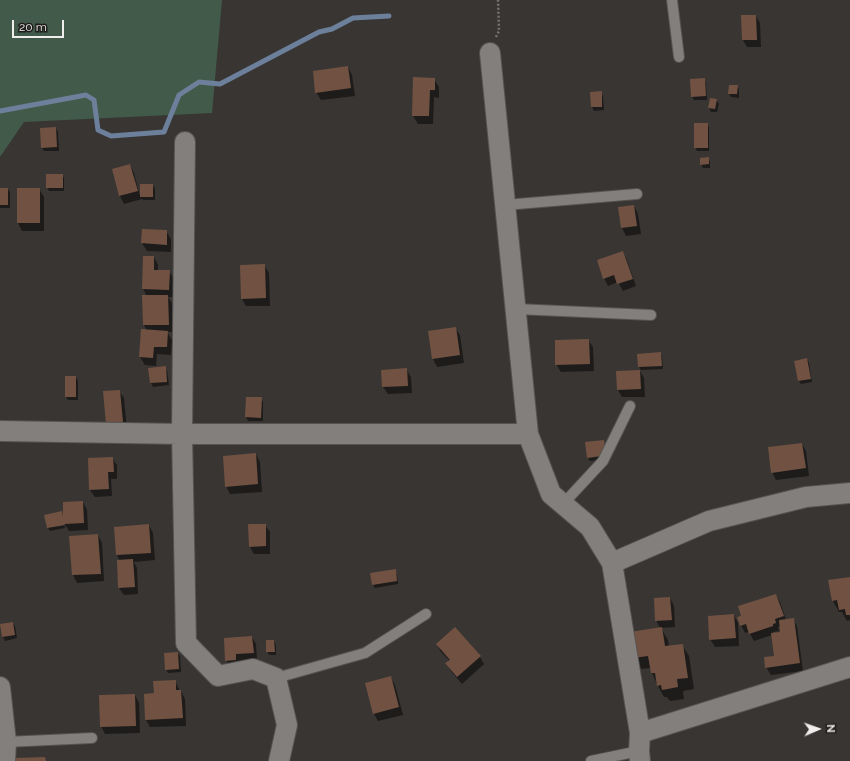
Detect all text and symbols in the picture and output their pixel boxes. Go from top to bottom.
scale bar [14,12,66,38]
text: 20 m [19,20,47,34]
north arrow [798,709,838,749]
text: N [824,724,837,733]

